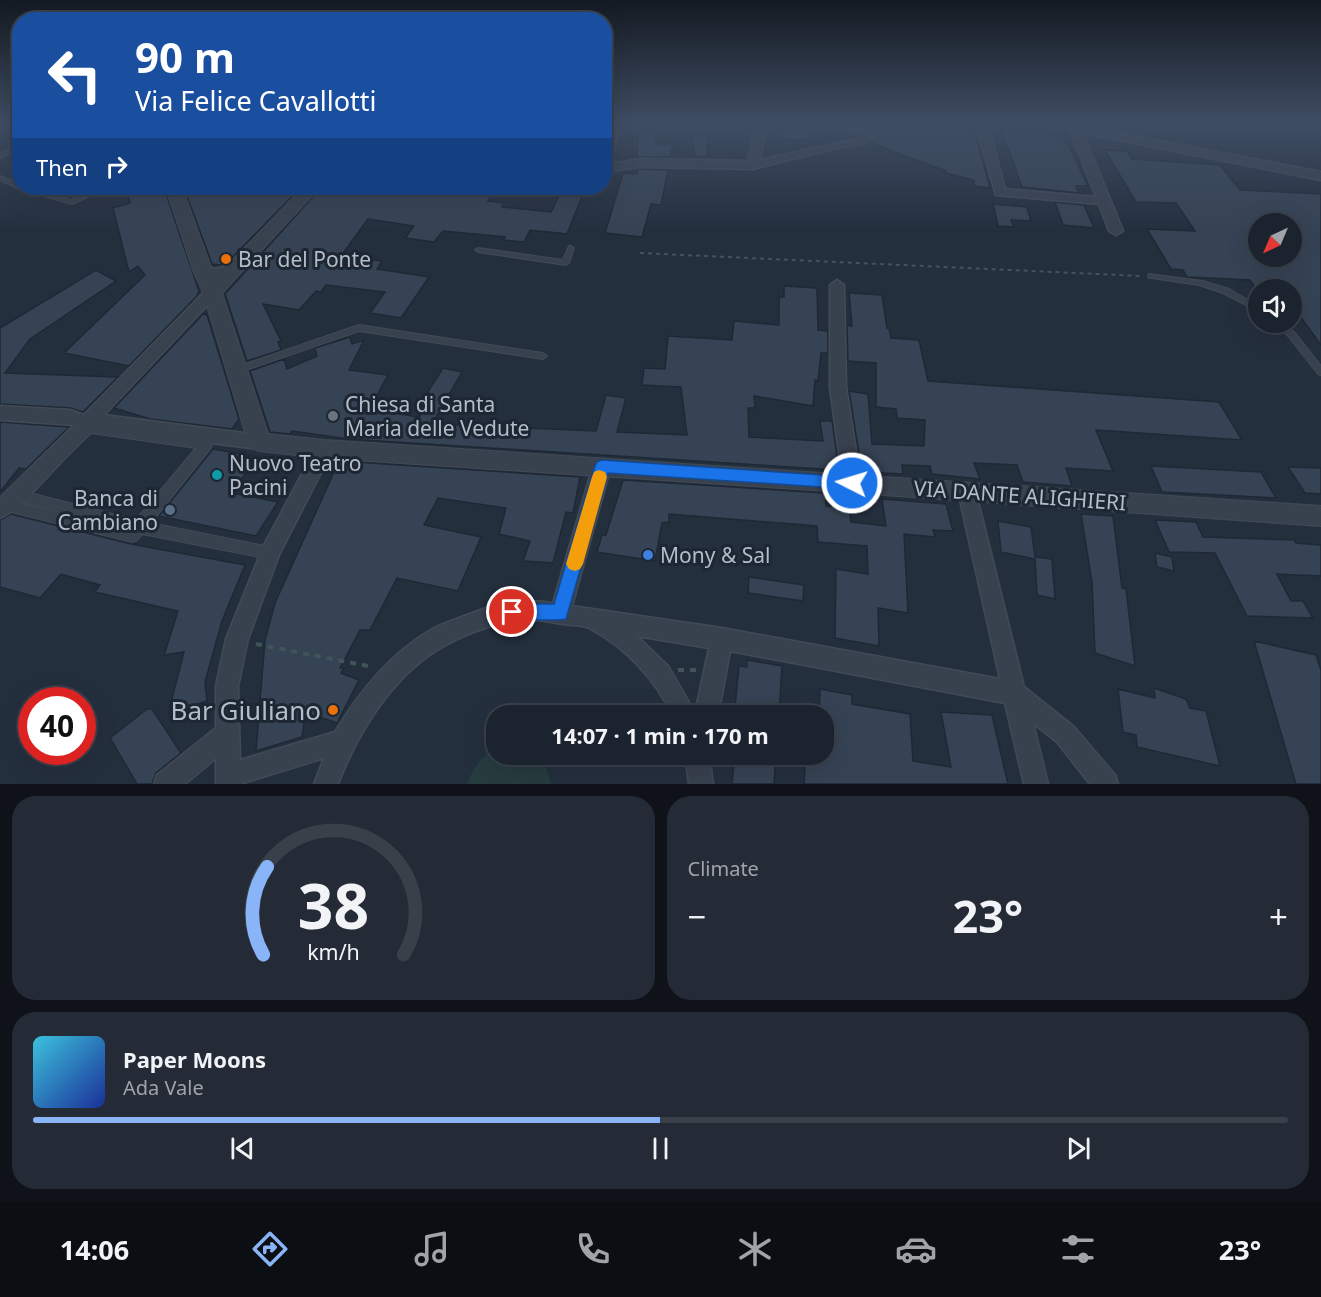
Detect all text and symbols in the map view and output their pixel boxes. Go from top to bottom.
text: 90 m [135,28,235,85]
icon: left [36,36,114,114]
text: Via Felice Cavallotti [135,82,377,119]
icon: right [100,150,133,183]
text: Then [36,152,88,182]
north arrow [1248,213,1302,267]
map controls [1248,213,1302,333]
place label: Bar del Ponte [238,245,371,273]
marker: Bar del Ponte [219,252,233,266]
button: sound [1248,279,1302,333]
place label: Chiesa di Santa Maria delle Vedute [345,390,529,442]
marker: Chiesa di Santa Maria delle Vedute [326,409,340,423]
place label: Nuovo Teatro Pacini [229,449,361,501]
position arrow [820,451,884,515]
marker: Nuovo Teatro Pacini [210,468,224,482]
street label: VIA DANTE ALIGHIERI [913,474,1127,516]
place label: Banca di Cambiano [58,484,158,536]
marker: Banca di Cambiano [163,503,177,517]
place label: Mony & Sal [660,541,770,569]
marker: Mony & Sal [641,548,655,562]
pin [486,586,537,637]
icon: arrive [495,595,528,628]
speed limit sign: 40 [18,687,96,765]
place label: Bar Giuliano [171,692,321,728]
marker: Bar Giuliano [326,703,340,717]
text: 14:07 · 1 min · 170 m [551,720,769,750]
text: Climate [688,855,759,882]
text: 38 [298,862,369,947]
text: 23° [952,885,1023,946]
text: − [688,894,706,939]
text: + [1269,894,1288,939]
text: km/h [307,937,360,966]
text: Paper Moons [123,1044,266,1074]
text: Ada Vale [123,1074,204,1101]
icon: previous [226,1132,259,1165]
icon: pause [644,1132,677,1165]
icon: next [1062,1132,1095,1165]
icon: directions [249,1228,291,1270]
icon: music [411,1228,453,1270]
icon: phone [572,1228,614,1270]
icon: climate [734,1228,776,1270]
icon: car [895,1228,937,1270]
icon: filters [1057,1228,1099,1270]
text: 14:06 [60,1231,129,1268]
text: 23° [1219,1231,1261,1268]

